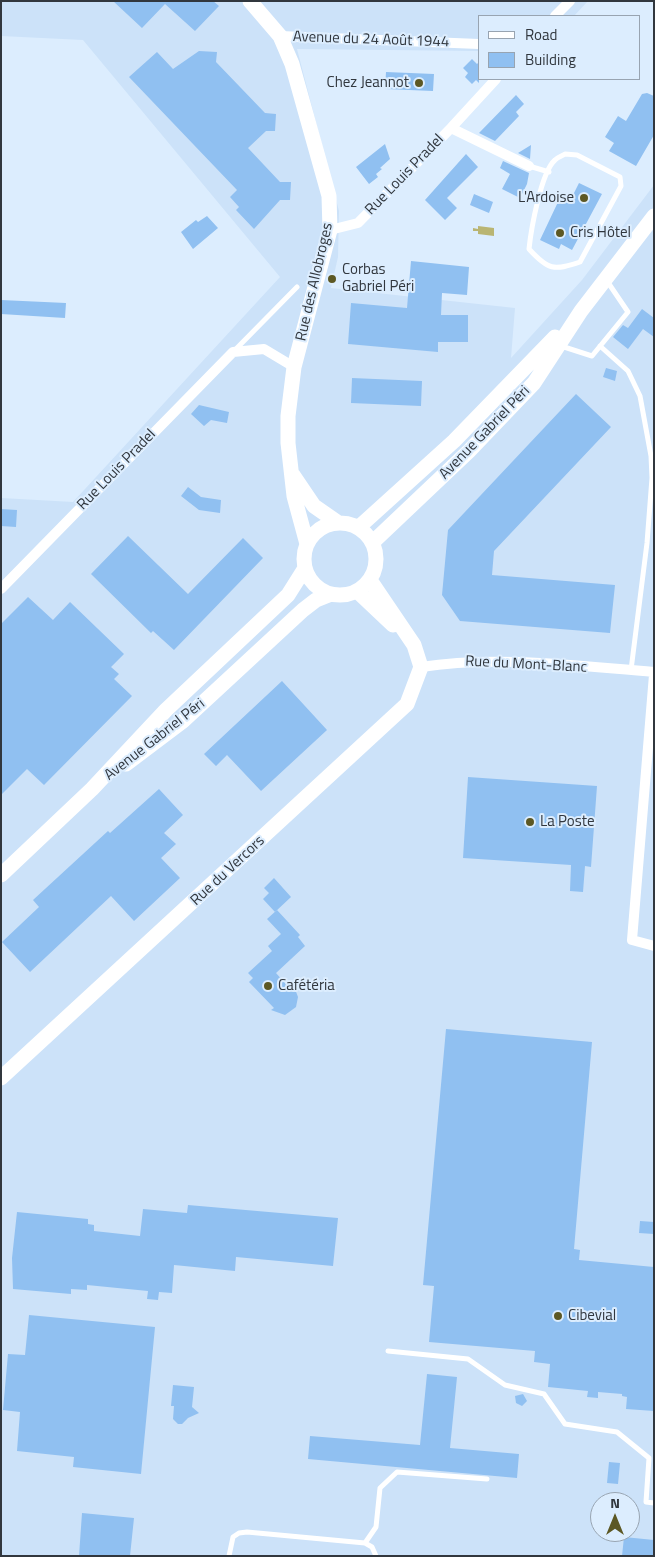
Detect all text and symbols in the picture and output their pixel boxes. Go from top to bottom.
legend [478,15,640,80]
text: Road [525,23,557,46]
street label: Avenue du 24 Août 1944 [293,28,449,52]
text: Building [525,48,576,71]
place label: Chez Jeannot [327,74,409,92]
marker: Chez Jeannot [413,77,425,89]
street label: Rue Louis Pradel [362,131,448,219]
place label: L'Ardoise [518,189,574,207]
marker: L'Ardoise [578,192,590,204]
street label: Rue des Allobroges [293,221,337,343]
place label: Cris Hôtel [570,224,631,242]
marker: Cris Hôtel [554,227,566,239]
place label: Corbas Gabriel Péri [342,261,414,296]
marker: Corbas Gabriel Péri [326,273,338,285]
street label: Avenue Gabriel Péri [436,383,534,483]
street label: Rue Louis Pradel [74,426,160,514]
street label: Rue du Mont-Blanc [465,653,587,677]
street label: Avenue Gabriel Péri [101,695,209,785]
place label: La Poste [540,813,595,831]
marker: La Poste [524,816,536,828]
street label: Rue du Vercors [187,832,269,910]
place label: Cafétéria [278,977,335,995]
marker: Cafétéria [262,980,274,992]
place label: Cibevial [568,1307,616,1325]
marker: Cibevial [552,1310,564,1322]
north arrow [590,1492,640,1542]
text: N [610,1492,620,1513]

